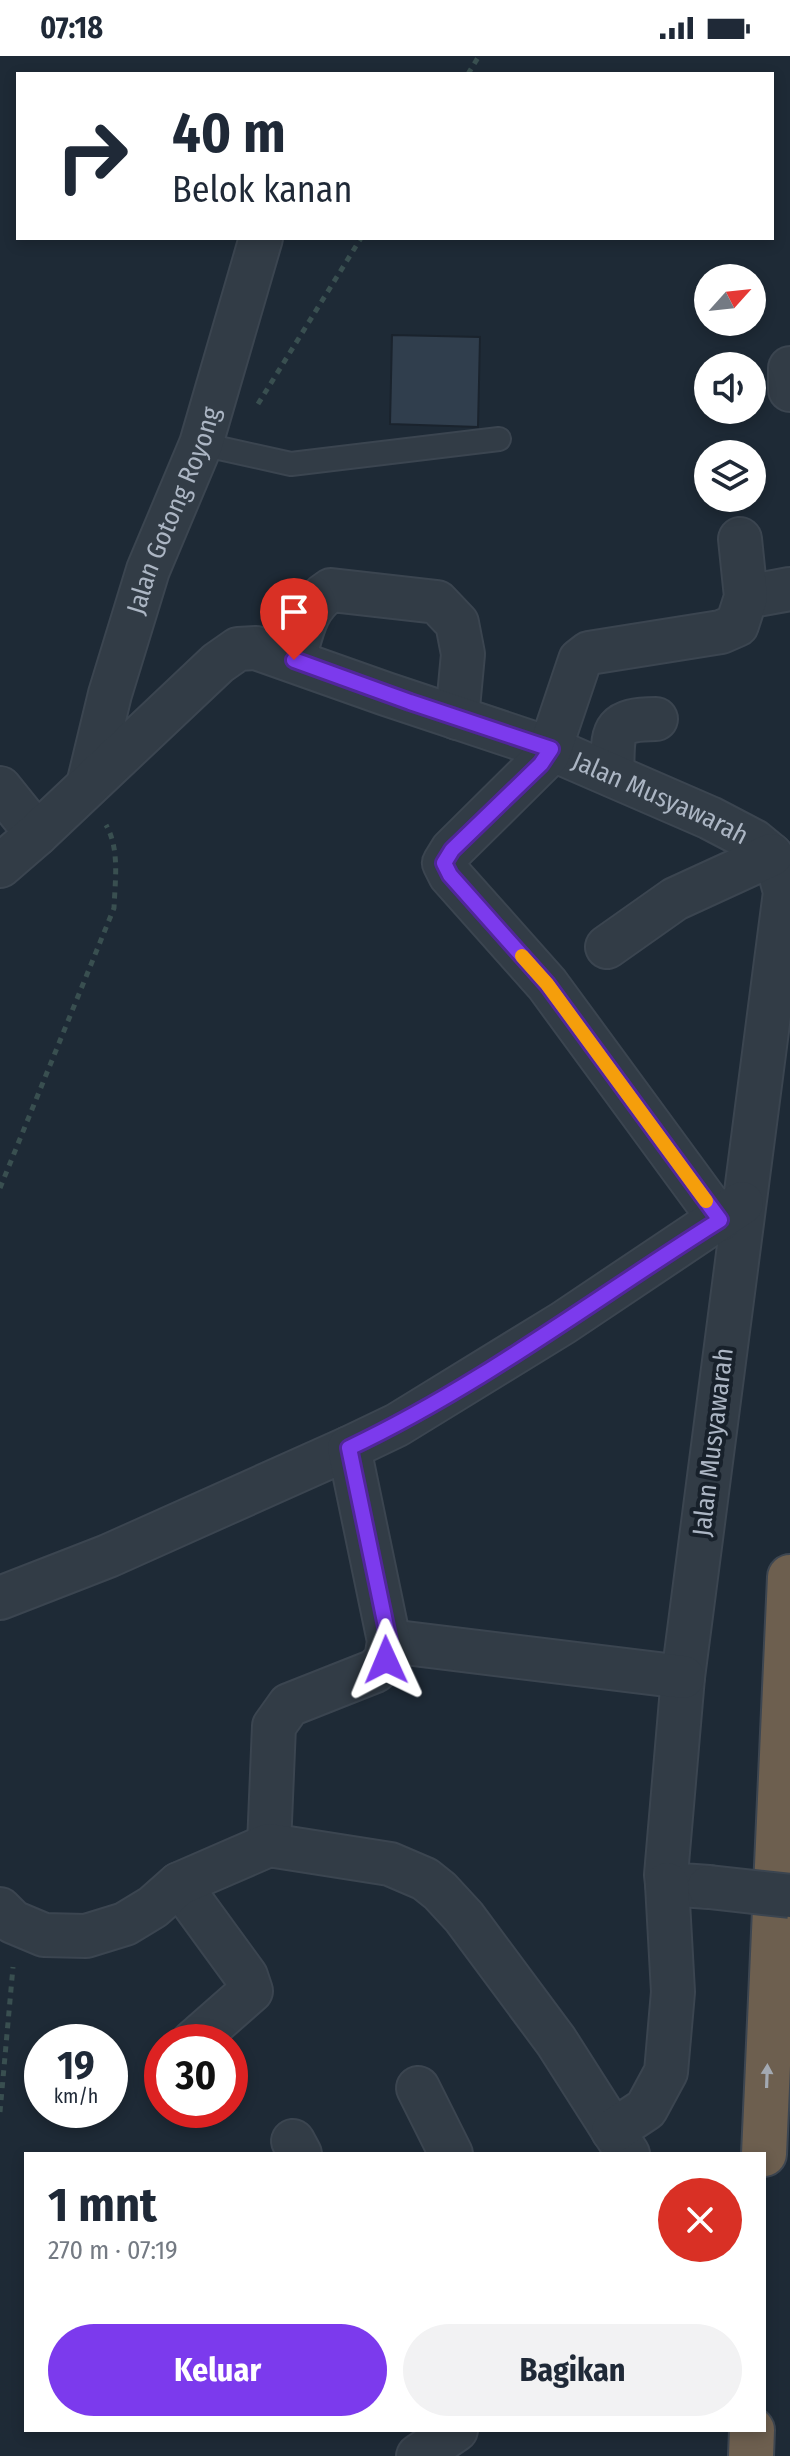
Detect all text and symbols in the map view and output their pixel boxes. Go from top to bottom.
text: 07:18 [40,10,103,46]
text: 40 m [172,100,286,167]
icon: right [40,104,144,208]
text: Belok kanan [172,168,352,212]
north arrow [694,264,766,336]
map controls [694,264,766,512]
button: sound [694,352,766,424]
street label: Jalan Gotong Royong [120,403,227,618]
button: layers [694,440,766,512]
pin [260,578,328,660]
icon: arrive [272,590,316,634]
street label: Jalan Musyawarah [568,745,754,851]
street label: Jalan Musyawarah [686,1346,740,1538]
position arrow [344,1618,428,1702]
speed limit sign: 30 [144,2024,248,2128]
text: 19 [57,2042,95,2090]
one-way arrow [760,2063,773,2088]
text: km/h [54,2084,98,2108]
text: 1 mnt [48,2176,157,2234]
button: close [658,2178,742,2262]
text: 270 m · 07:19 [48,2235,178,2266]
button: Keluar [48,2324,387,2416]
button: Bagikan [403,2324,742,2416]

